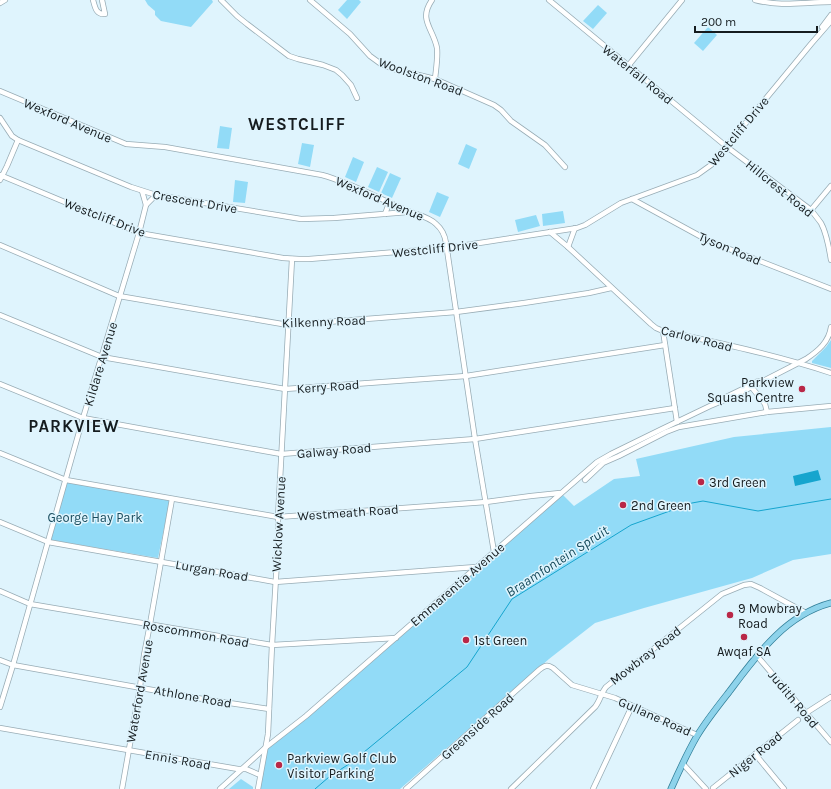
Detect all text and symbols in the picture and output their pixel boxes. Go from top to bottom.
scale bar [695,8,817,34]
text: 200 m [701,15,736,29]
street label: Waterfall Road [599,41,676,107]
street label: Woolston Road [377,54,465,99]
street label: Westcliff Drive [705,93,772,169]
street label: Wexford Avenue [21,95,114,146]
district label: WESTCLIFF [248,114,346,134]
street label: Hillcrest Road [743,157,817,220]
street label: Wexford Avenue [333,173,426,224]
street label: Crescent Drive [151,187,239,216]
street label: Westcliff Drive [62,195,148,240]
street label: Tyson Road [696,229,763,268]
street label: Westcliff Drive [391,237,479,260]
street label: Kilkenny Road [282,313,366,330]
street label: Kildare Avenue [81,320,121,408]
street label: Carlow Road [660,322,734,355]
place label: Parkview Squash Centre [707,375,795,406]
street label: Kerry Road [296,377,360,396]
marker: Parkview Squash Centre [797,384,807,394]
district label: PARKVIEW [28,416,120,436]
street label: Galway Road [296,440,372,461]
place label: 3rd Green [709,475,766,490]
street label: Wicklow Avenue [269,476,289,572]
marker: 3rd Green [696,477,706,487]
place label: 2nd Green [631,498,691,513]
marker: 2nd Green [618,500,628,510]
street label: Westmeath Road [297,501,399,524]
park label: George Hay Park [47,510,143,525]
water label: Braamfontein Spruit [503,522,612,601]
street label: Emmarentia Avenue [407,539,508,629]
street label: Lurgan Road [174,557,250,584]
place label: 9 Mowbray Road [738,601,802,631]
marker: 9 Mowbray Road [725,610,735,620]
street label: Roscommon Road [141,617,250,650]
street label: Mowbray Road [607,623,684,688]
marker: Awqaf SA [739,632,749,642]
place label: 1st Green [474,633,527,648]
marker: 1st Green [461,635,471,645]
street label: Waterford Avenue [123,638,156,744]
place label: Awqaf SA [717,644,772,660]
street label: Judith Road [765,668,822,731]
street label: Athlone Road [153,682,233,711]
street label: Greenside Road [438,690,517,763]
street label: Gullane Road [616,694,694,739]
street label: Niger Road [726,728,785,781]
street label: Ennis Road [144,746,212,773]
place label: Parkview Golf Club Visitor Parking [287,751,397,781]
marker: Parkview Golf Club Visitor Parking [274,760,284,770]

